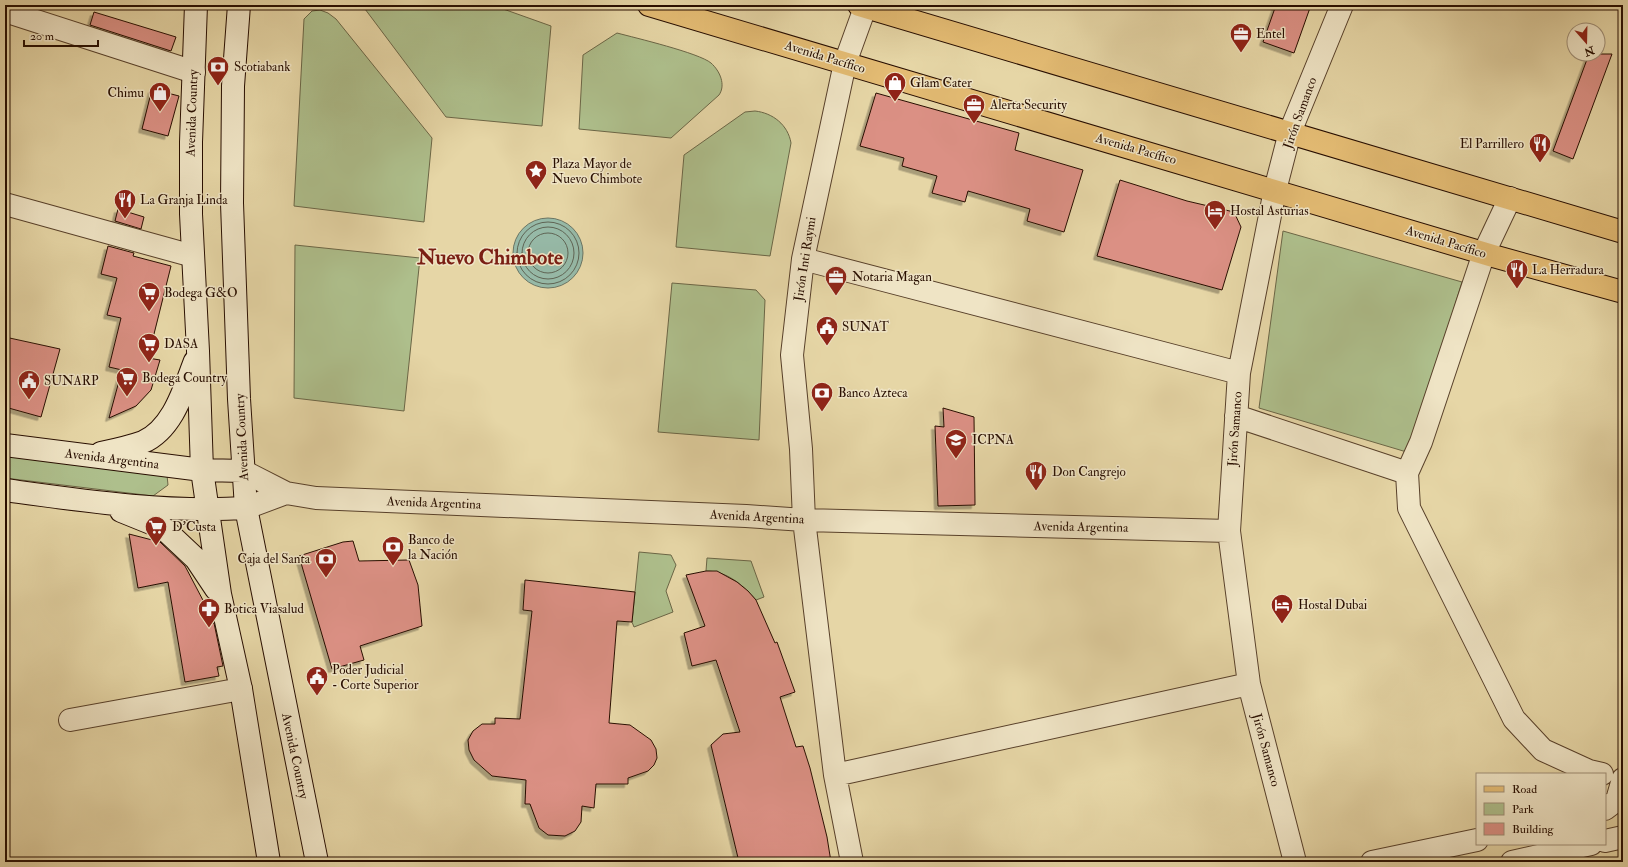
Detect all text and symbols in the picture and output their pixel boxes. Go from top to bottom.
office icon: Entel [1228,21,1254,54]
scale bar [24,22,98,48]
north arrow [1566,22,1606,62]
place label: Entel [1256,26,1286,42]
text: 20 m [30,29,55,44]
street label: Avenida Pacífico [782,37,867,77]
text: N [1581,43,1597,59]
bank icon: Scotiabank [205,54,231,87]
place label: Scotiabank [234,59,291,75]
street label: Avenida Country [182,69,203,158]
shop icon: Glam Cater [882,70,908,103]
place label: Glam Cater [910,75,972,91]
street label: Jirón Samanco [1279,75,1320,152]
shop icon: Chimu [147,80,173,113]
place label: Chimu [108,85,144,101]
office icon: Alerta Security [961,92,987,125]
place label: Alerta Security [989,97,1067,114]
street label: Avenida Pacífico [1093,130,1178,168]
restaurant icon: El Parrillero [1527,131,1553,164]
place label: El Parrillero [1460,136,1524,152]
place label: Plaza Mayor de Nuevo Chimbote [552,156,643,187]
place icon: Plaza Mayor de Nuevo Chimbote [523,158,549,191]
restaurant icon: La Granja Linda [112,187,138,220]
place label: La Granja Linda [140,192,228,208]
hotel icon: Hostal Asturias [1202,198,1228,231]
place label: Hostal Asturias [1230,203,1309,219]
street label: Jirón Inti Raymi [790,215,821,303]
street label: Avenida Pacífico [1403,222,1488,262]
district label: Nuevo Chimbote [416,244,563,271]
restaurant icon: La Herradura [1504,257,1530,290]
place label: La Herradura [1532,262,1604,278]
office icon: Notaria Magan [823,264,849,297]
place label: Notaria Magan [852,269,932,285]
supermarket icon: Bodega G&O [136,280,162,313]
place label: Bodega G&O [164,285,237,301]
public building icon: SUNAT [814,314,840,347]
place label: SUNAT [842,319,889,335]
supermarket icon: DASA [136,331,162,364]
place label: DASA [164,336,199,352]
supermarket icon: Bodega Country [114,365,140,398]
public building icon: SUNARP [16,368,42,401]
place label: Bodega Country [142,370,227,387]
place label: SUNARP [44,373,99,389]
bank icon: Banco Azteca [809,380,835,413]
place label: Banco Azteca [838,385,908,401]
street label: Jirón Samanco [1224,391,1246,468]
street label: Avenida Country [232,393,253,482]
school or university icon: ICPNA [943,427,969,460]
place label: ICPNA [972,432,1015,448]
street label: Avenida Argentina [63,445,161,473]
restaurant icon: Don Cangrejo [1023,459,1049,492]
place label: Don Cangrejo [1052,464,1126,480]
street label: Avenida Argentina [385,493,482,513]
street label: Avenida Argentina [708,506,805,528]
supermarket icon: D'Custa [143,514,169,547]
street label: Avenida Argentina [1033,518,1129,536]
place label: D'Custa [172,519,217,535]
place label: Banco de la Nación [408,532,458,563]
bank icon: Banco de la Nación [380,534,406,567]
bank icon: Caja del Santa [313,546,339,579]
place label: Caja del Santa [237,551,311,567]
hotel icon: Hostal Dubai [1269,592,1295,625]
pharmacy icon: Botica Viasalud [196,596,222,629]
place label: Hostal Dubai [1298,597,1368,613]
place label: Botica Viasalud [224,601,304,617]
place label: Poder Judicial - Corte Superior [332,662,419,694]
public building icon: Poder Judicial - Corte Superior [304,664,330,697]
street label: Avenida Country [277,711,312,801]
street label: Jirón Samanco [1248,711,1283,788]
legend [1476,773,1606,845]
text: Road [1512,782,1537,797]
text: Park [1512,802,1534,817]
text: Building [1512,822,1555,837]

